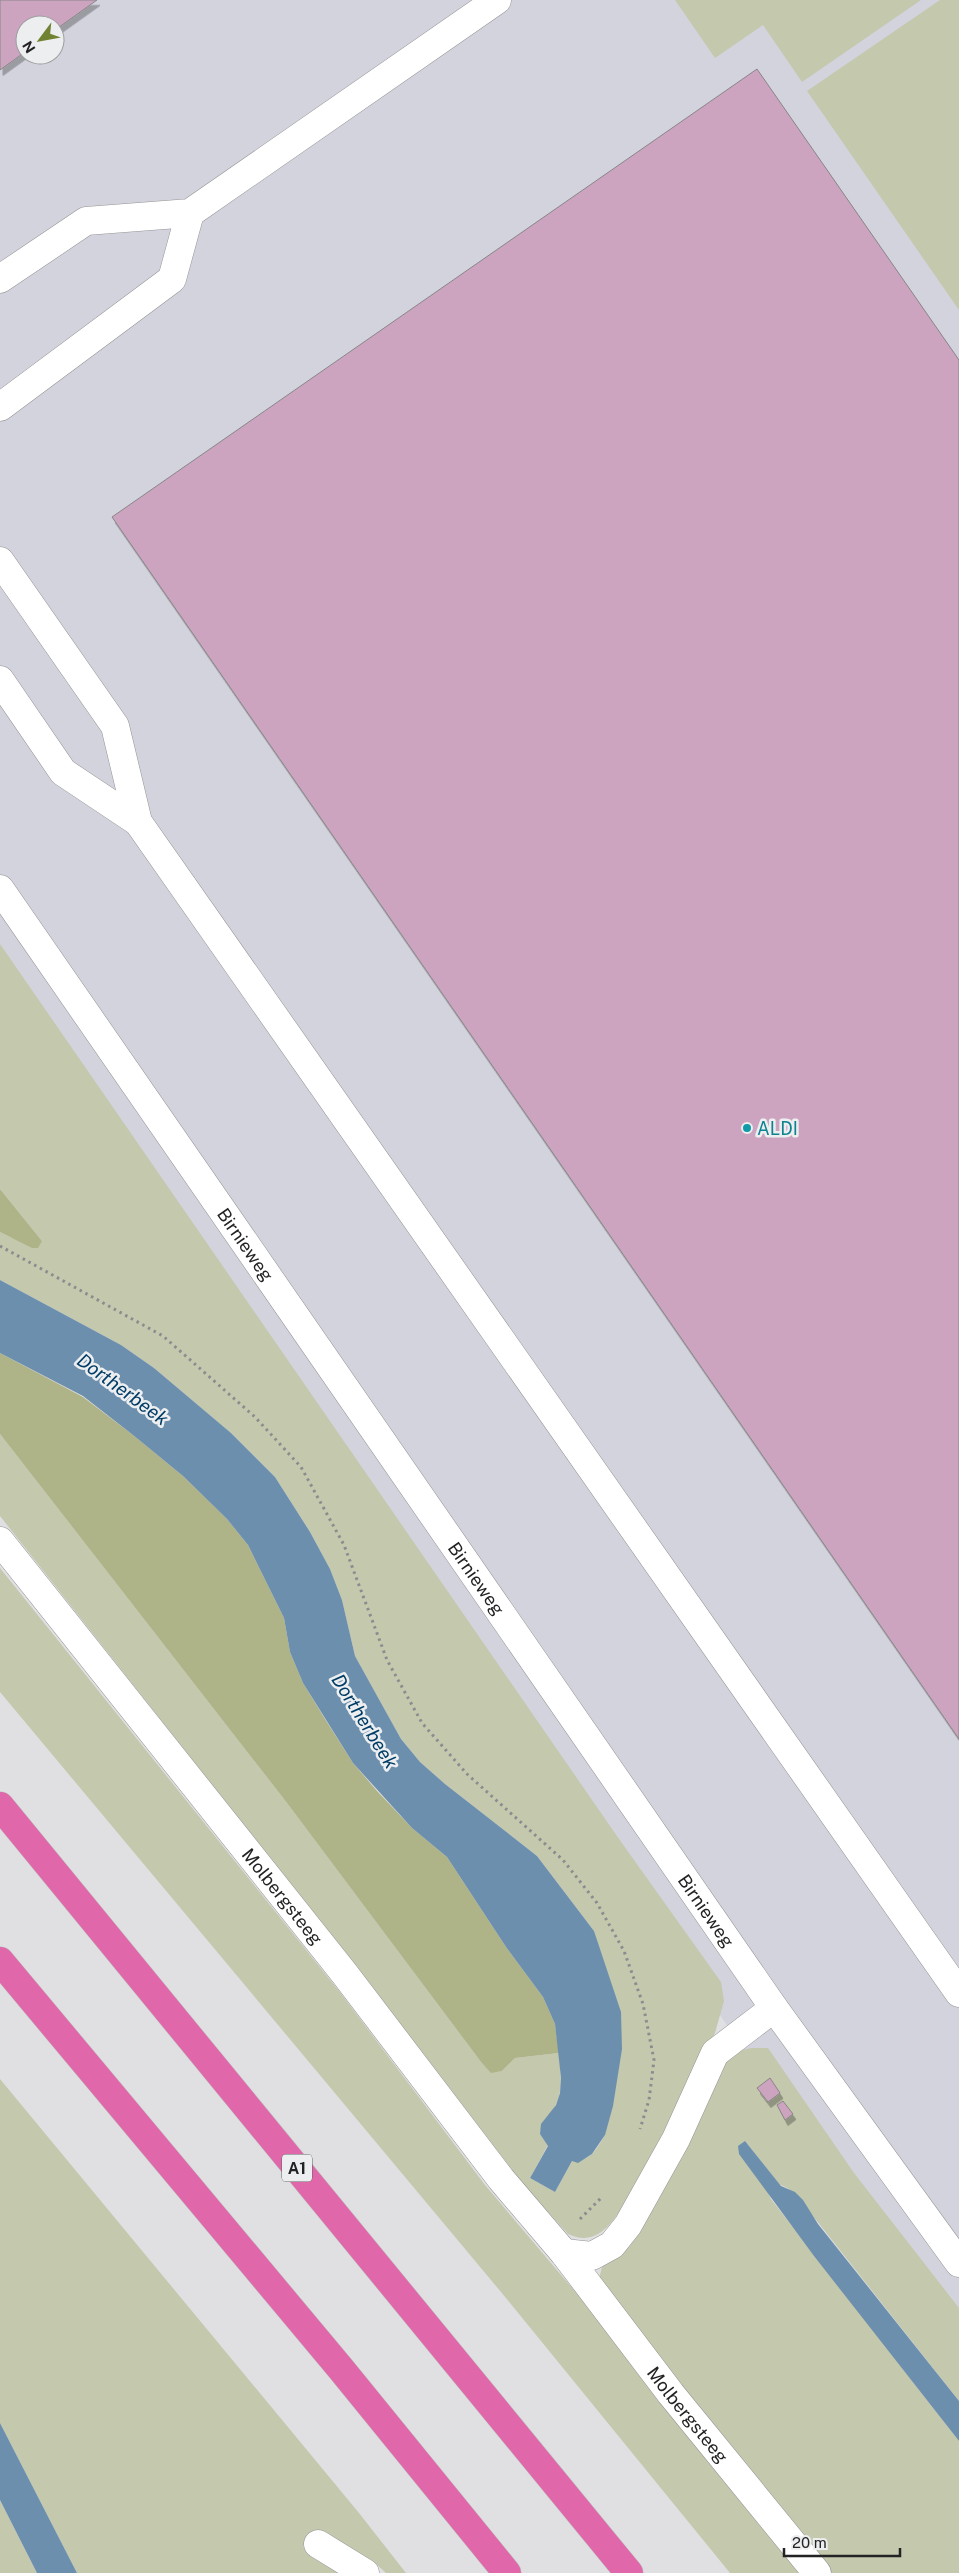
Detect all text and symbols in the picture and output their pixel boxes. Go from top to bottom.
north arrow [15,15,65,65]
text: N [19,38,39,56]
place label: ALDI [757,1118,798,1139]
marker: ALDI [741,1122,753,1134]
street label: Birnieweg [213,1204,278,1285]
water label: Dortherbeek [73,1349,173,1430]
street label: Birnieweg [444,1538,509,1619]
water label: Dortherbeek [327,1670,403,1773]
street label: Molbergsteeg [238,1844,328,1949]
street label: Birnieweg [674,1870,739,1951]
road number: A1 [282,2154,312,2182]
street label: Molbergsteeg [643,2362,733,2467]
scale bar [784,2526,900,2558]
text: 20 m [792,2534,827,2551]

